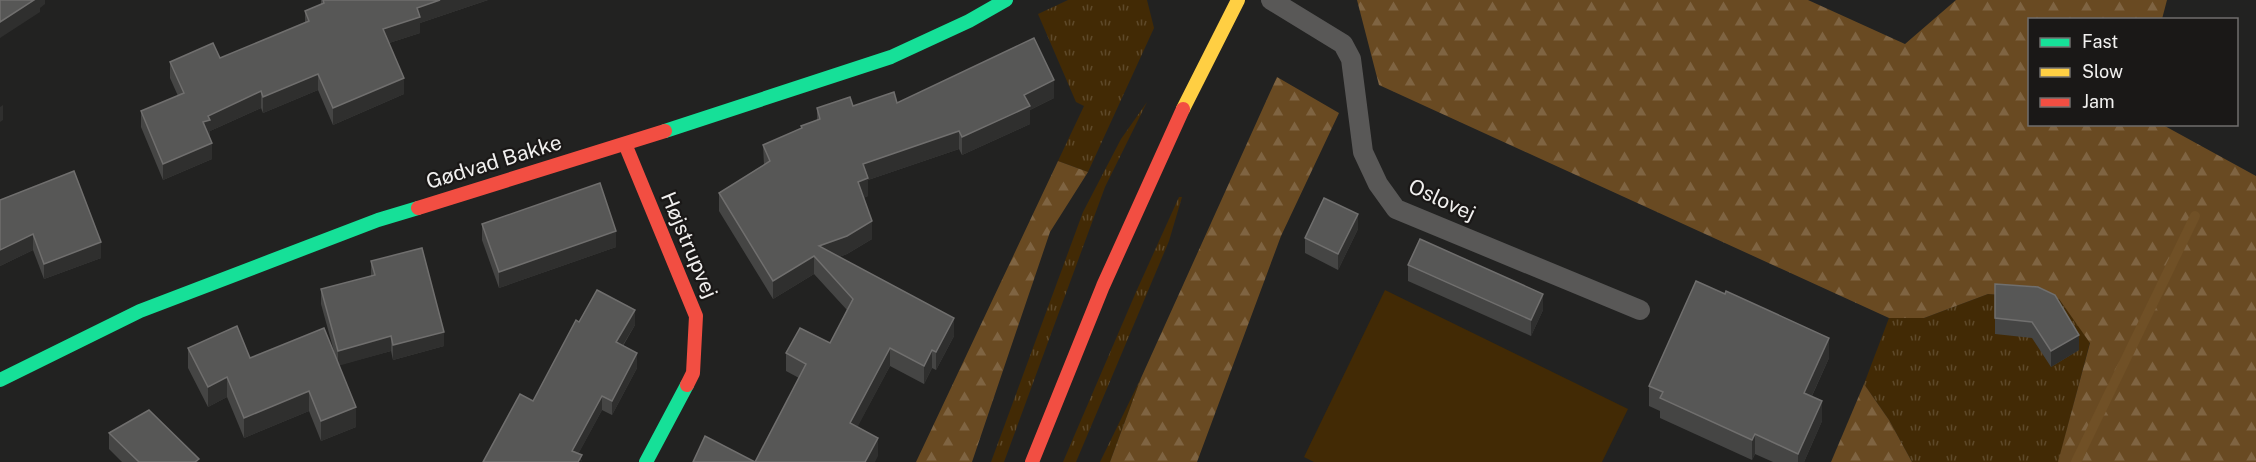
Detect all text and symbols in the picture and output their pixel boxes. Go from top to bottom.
legend [2028,18,2238,126]
text: Fast [2082,31,2118,52]
text: Slow [2082,61,2123,82]
text: Jam [2082,91,2115,112]
street label: Gødvad Bakke [423,129,565,194]
street label: Oslovej [1405,173,1480,226]
street label: Højstrupvej [656,188,723,302]

